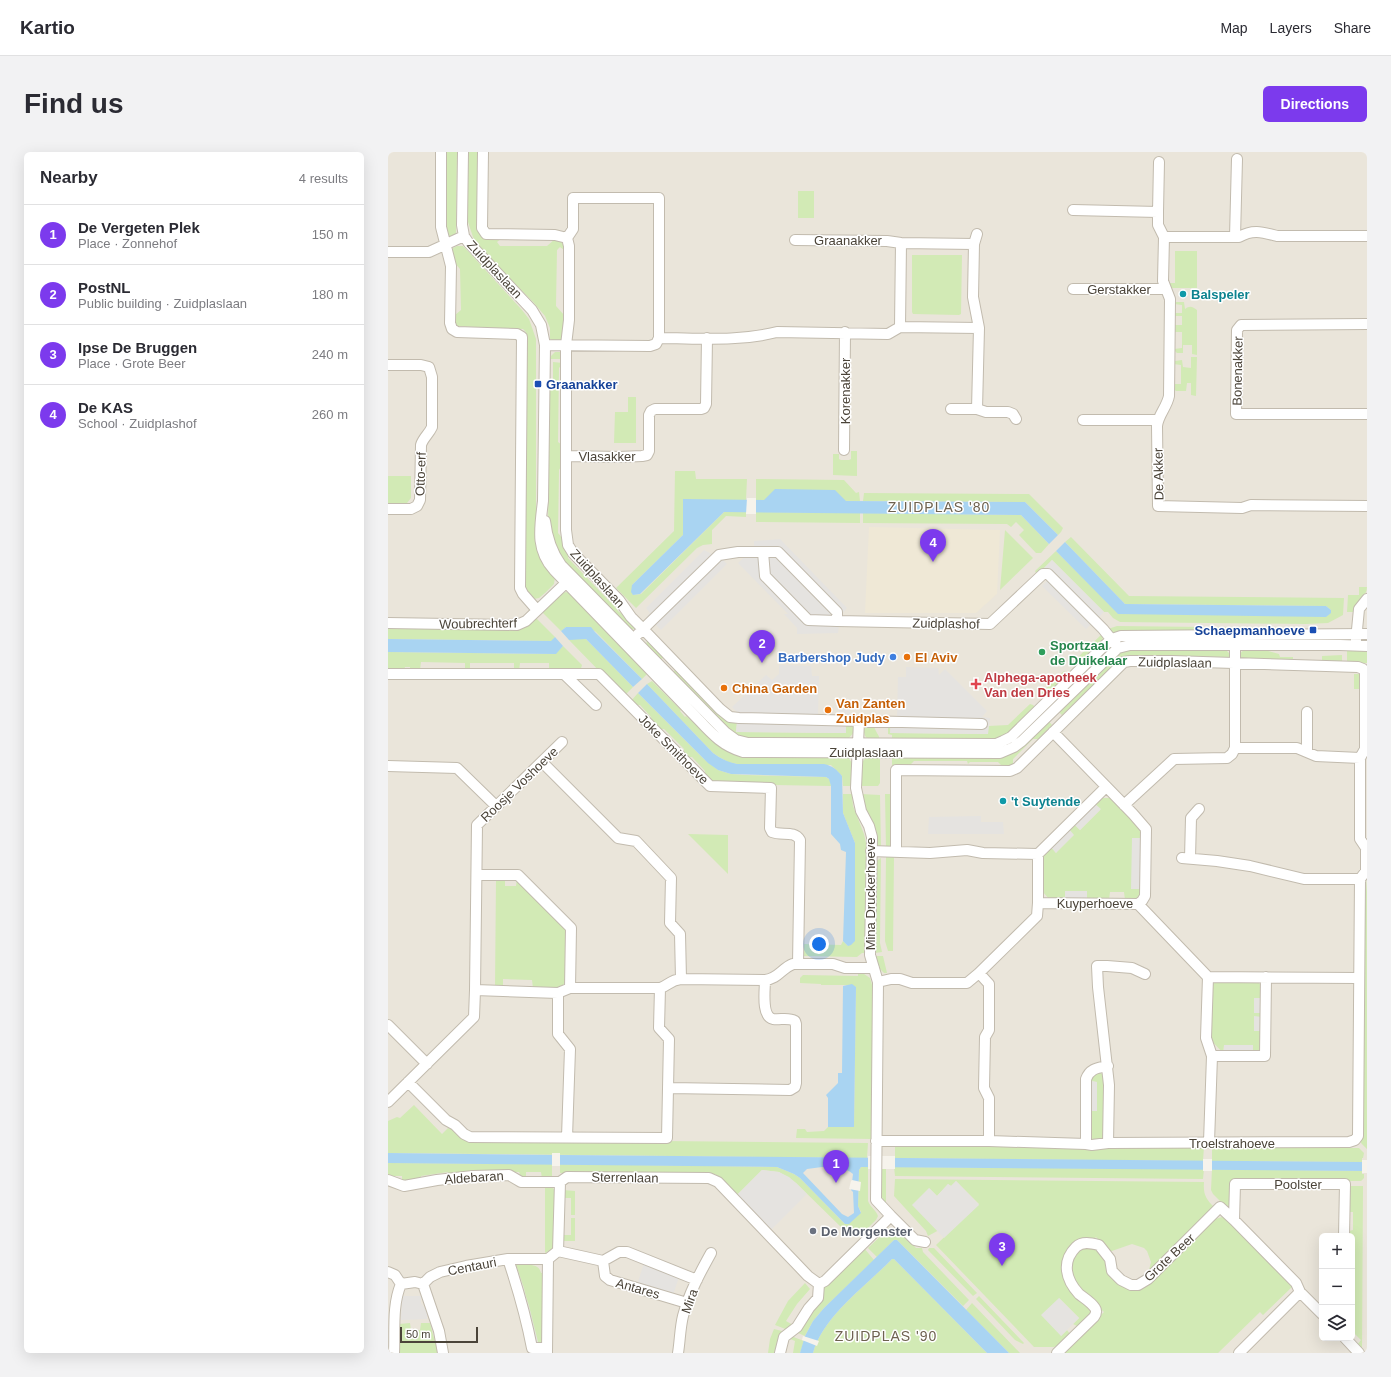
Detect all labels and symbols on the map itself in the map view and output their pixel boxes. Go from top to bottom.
street label: Graanakker [814,233,883,248]
street label: Zuidplaslaan [464,237,525,301]
street label: Gerstakker [1087,282,1151,297]
place label: Balspeler [1191,287,1250,302]
marker: Balspeler [1178,289,1188,299]
street label: Bonenakker [1229,336,1246,406]
street label: Korenakker [838,357,853,424]
place label: Graanakker [546,377,618,392]
marker: Graanakker [533,379,543,389]
street label: De Akker [1151,447,1166,500]
street label: Vlasakker [578,449,636,464]
street label: Otto-erf [412,451,429,496]
district label: ZUIDPLAS '80 [888,499,990,515]
pin: 4 [920,529,946,562]
street label: Zuidplaslaan [567,546,628,611]
street label: Woubrechterf [439,615,517,632]
street label: Zuidplashof [912,615,980,632]
place label: Schaepmanhoeve [1194,623,1305,638]
marker: Schaepmanhoeve [1308,625,1318,635]
pin: 2 [749,630,775,663]
place label: Sportzaal de Duikelaar [1050,638,1127,668]
marker: Sportzaal de Duikelaar [1037,647,1047,657]
place label: Barbershop Judy [778,650,886,665]
place label: El Aviv [915,650,958,665]
marker: Barbershop Judy [888,652,898,662]
marker: El Aviv [902,652,912,662]
street label: Zuidplaslaan [1138,654,1212,671]
place label: Alphega-apotheek Van den Dries [984,670,1097,700]
marker: Alphega-apotheek Van den Dries [971,679,981,689]
place label: China Garden [732,681,817,696]
marker: China Garden [719,683,729,693]
place label: Van Zanten Zuidplas [836,696,905,726]
marker: Van Zanten Zuidplas [823,705,833,715]
street label: Joke Smithoeve [636,711,712,787]
street label: Roosje Voshoeve [478,744,561,825]
street label: Zuidplaslaan [829,745,903,760]
place label: 't Suytende [1011,794,1081,809]
marker: 't Suytende [998,796,1008,806]
street label: Mina Druckerhoeve [863,838,878,950]
street label: Kuyperhoeve [1057,896,1133,911]
your location [809,934,829,954]
street label: Troelstrahoeve [1189,1136,1275,1151]
pin: 1 [823,1150,849,1183]
street label: Aldebaran [444,1168,504,1187]
street label: Sterrenlaan [591,1169,659,1186]
street label: Poolster [1274,1177,1323,1192]
place label: De Morgenster [821,1224,912,1239]
marker: De Morgenster [808,1226,818,1236]
street label: Grote Beer [1141,1230,1198,1285]
pin: 3 [989,1233,1015,1266]
street label: Centauri [447,1254,498,1279]
street label: Antares [614,1275,662,1302]
street label: Mira [678,1286,701,1316]
scale bar [400,1325,478,1344]
district label: ZUIDPLAS '90 [835,1328,937,1344]

